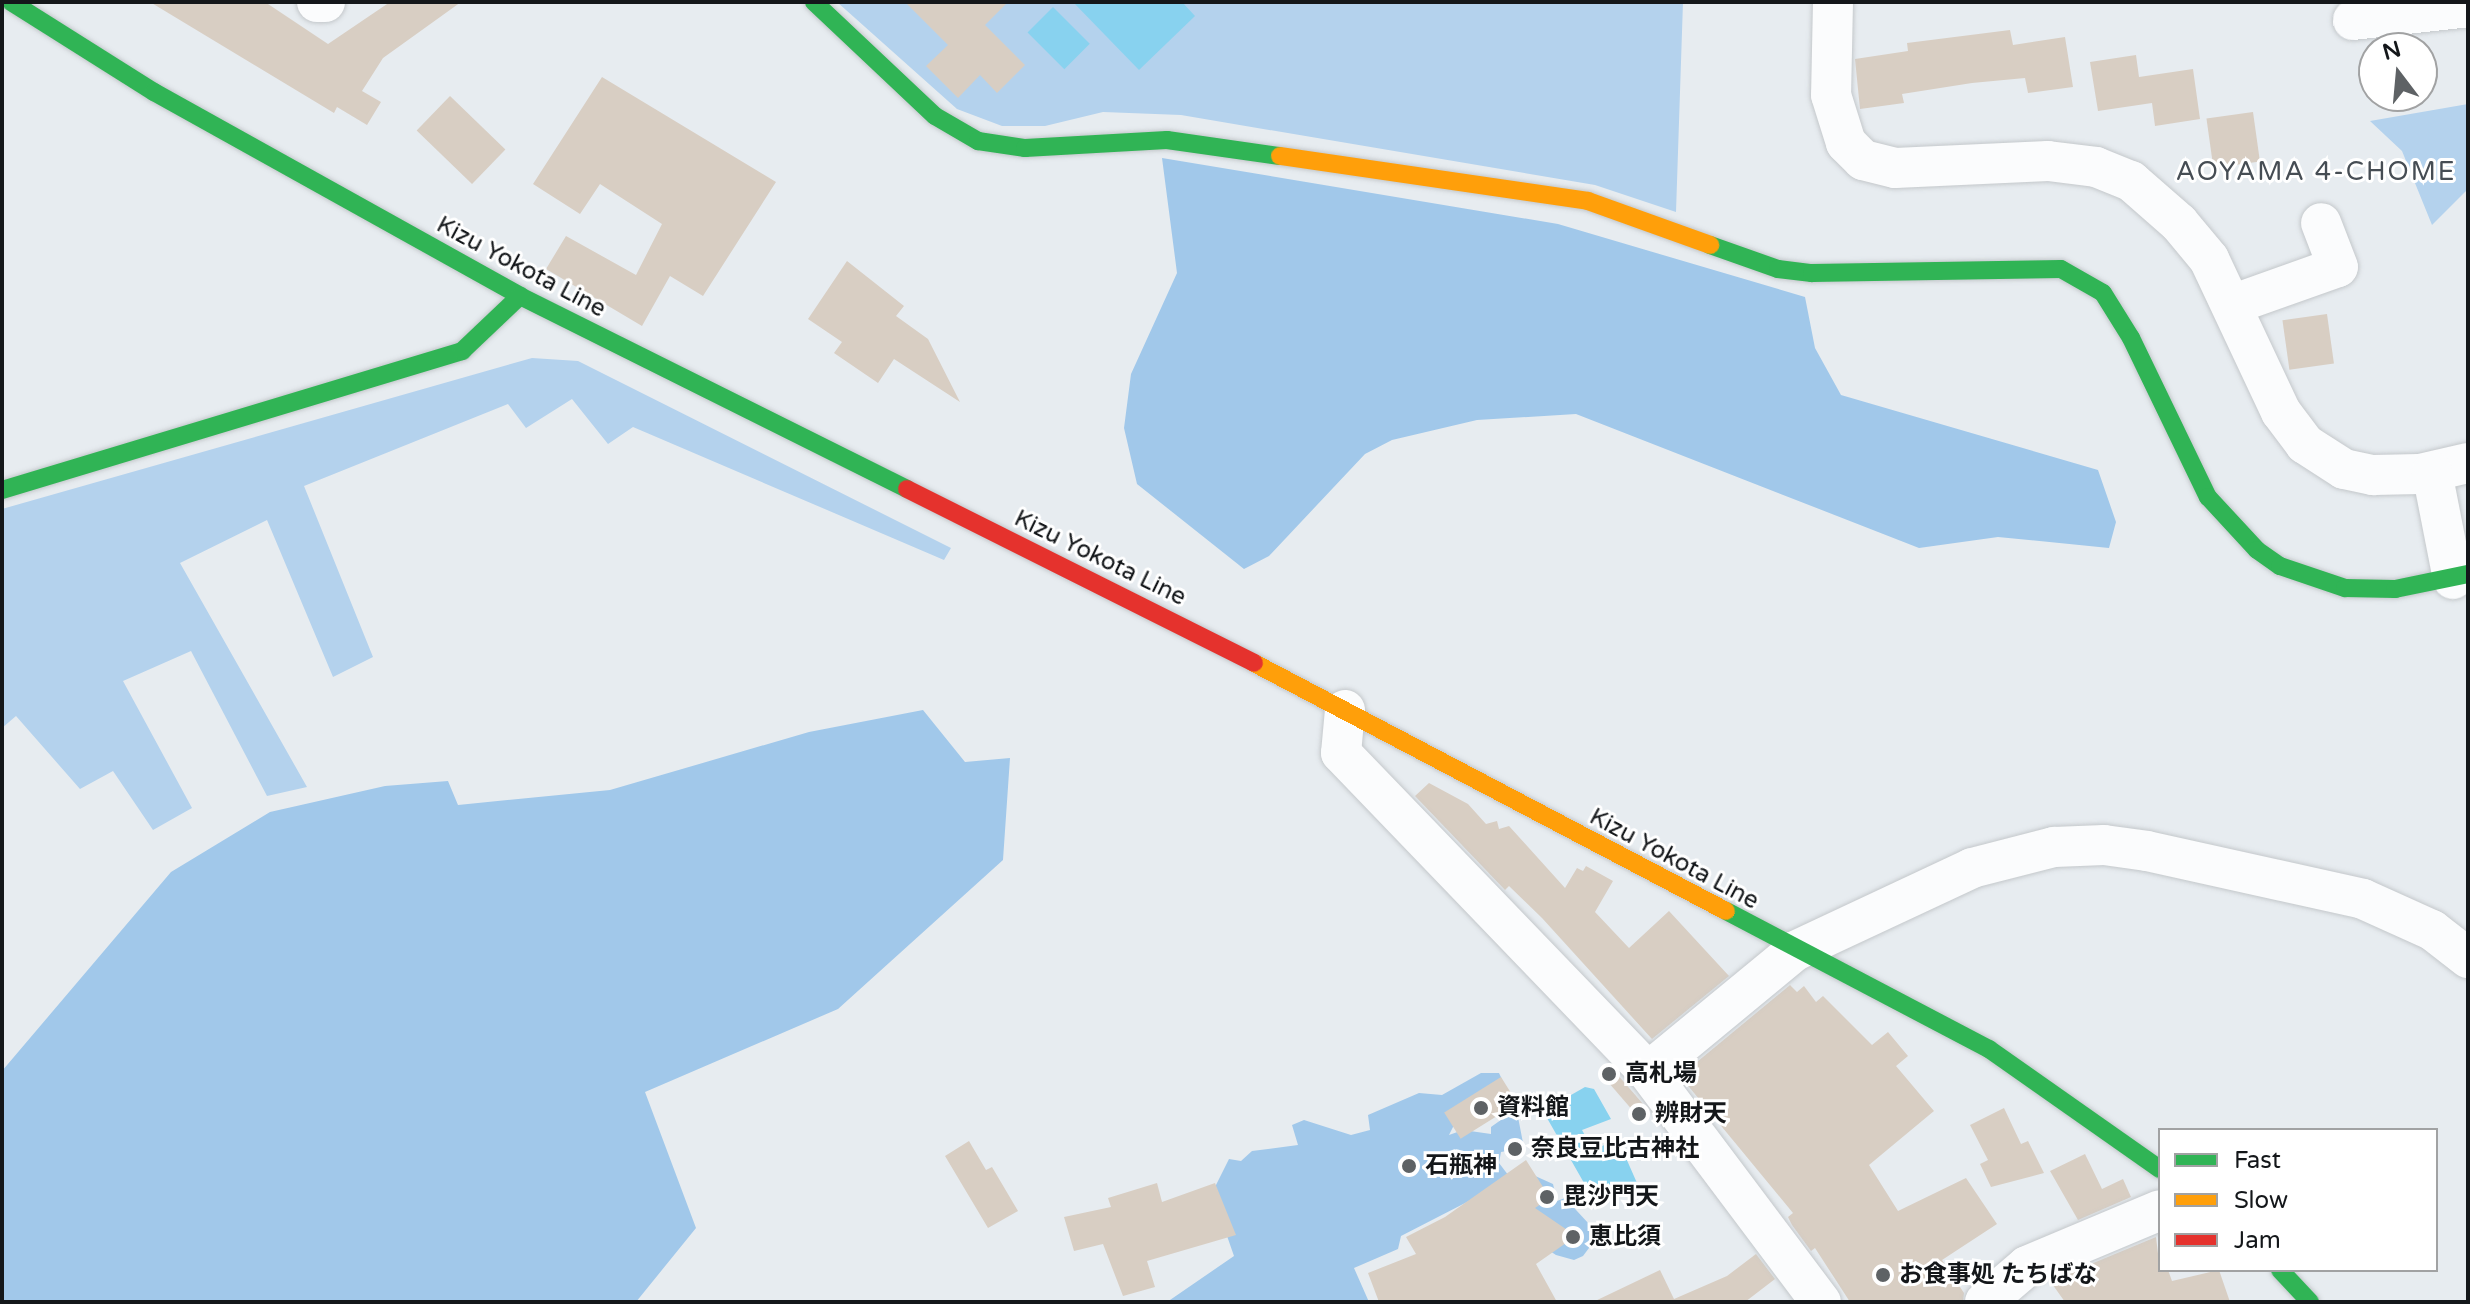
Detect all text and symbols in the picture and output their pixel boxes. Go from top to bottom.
north arrow [2358,32,2438,112]
text: N [2380,36,2404,66]
district label: AOYAMA 4-CHOME [2176,156,2456,188]
street label: Kizu Yokota Line [432,210,610,324]
street label: Kizu Yokota Line [1010,504,1190,612]
street label: Kizu Yokota Line [1585,802,1763,916]
place label: 高札場 [1625,1060,1697,1088]
marker: 高札場 [1600,1065,1618,1083]
place label: 資料館 [1497,1094,1569,1122]
marker: 資料館 [1472,1099,1490,1117]
place label: 辨財天 [1655,1100,1727,1128]
marker: 辨財天 [1630,1105,1648,1123]
legend [2158,1128,2438,1272]
place label: 奈良豆比古神社 [1531,1135,1699,1163]
marker: 奈良豆比古神社 [1506,1140,1524,1158]
text: Fast [2234,1146,2281,1175]
place label: 石瓶神 [1425,1152,1497,1180]
marker: 石瓶神 [1400,1157,1418,1175]
place label: 毘沙門天 [1563,1183,1659,1211]
text: Slow [2234,1186,2288,1215]
marker: 毘沙門天 [1538,1188,1556,1206]
place label: 恵比須 [1589,1223,1661,1251]
text: Jam [2234,1226,2281,1255]
marker: 恵比須 [1564,1228,1582,1246]
place label: お食事処 たちばな [1899,1261,2097,1289]
marker: お食事処 たちばな [1874,1266,1892,1284]

